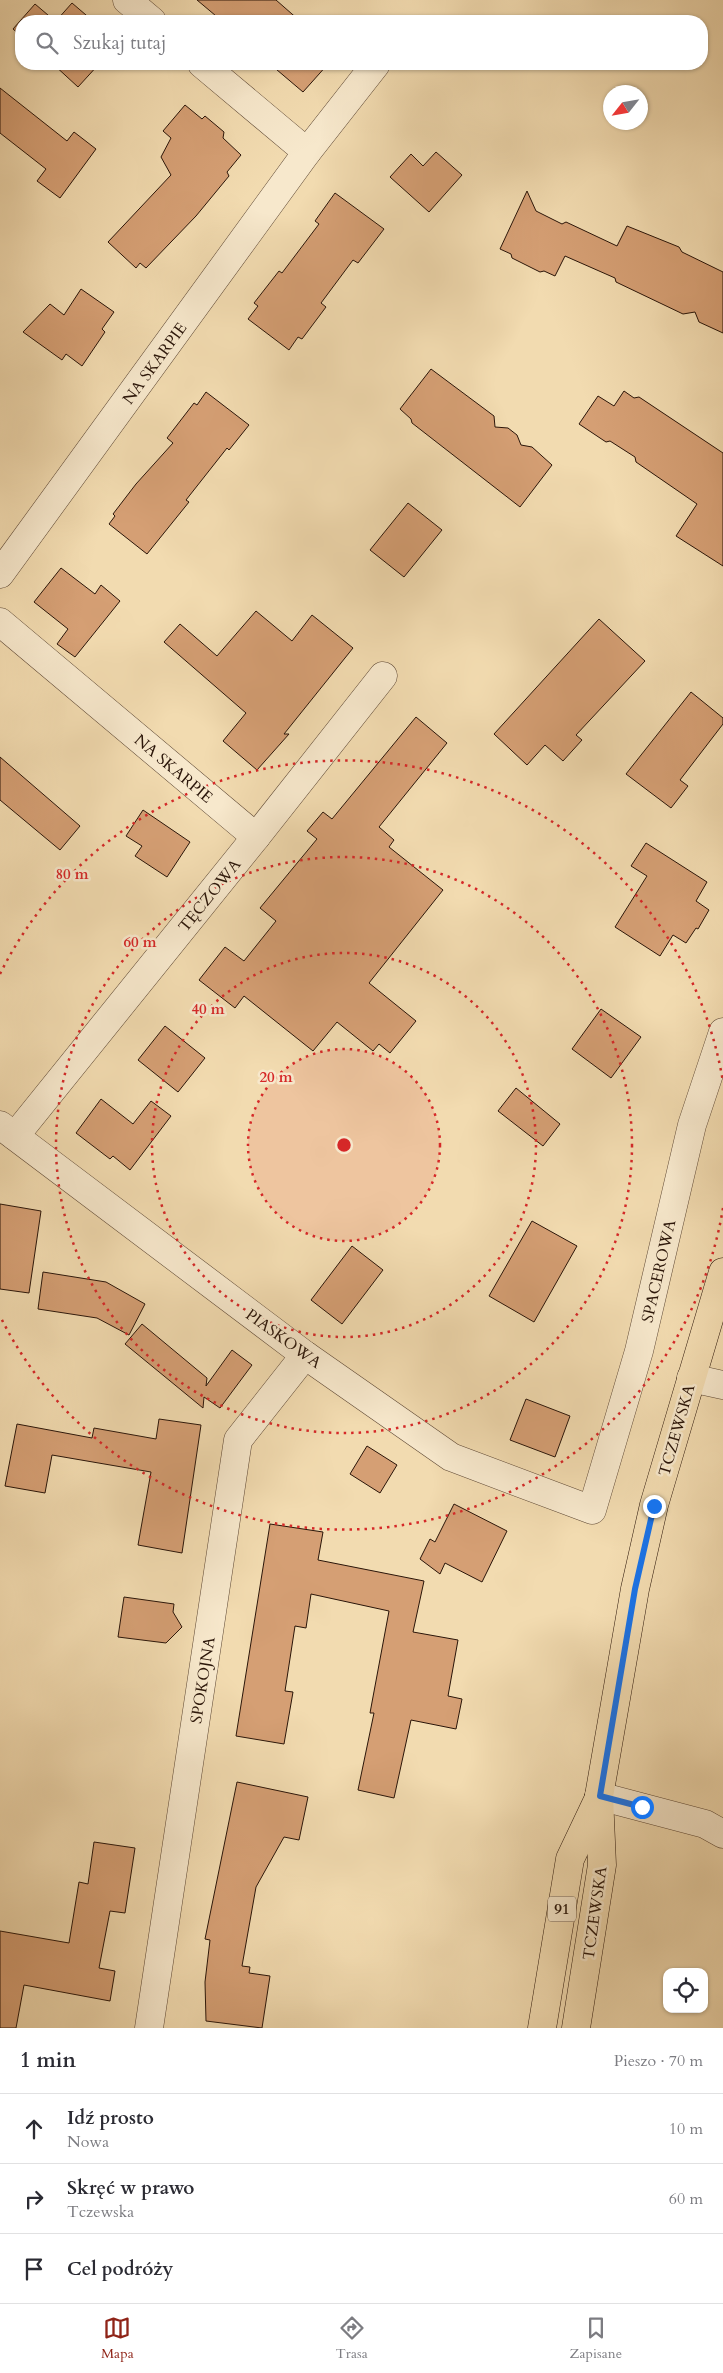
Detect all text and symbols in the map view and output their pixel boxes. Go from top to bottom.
search box [15,15,708,70]
icon: search [33,29,61,57]
text: Szukaj tutaj [73,30,166,56]
north arrow [603,85,648,130]
street label: NA SKARPIE [118,318,192,409]
street label: NA SKARPIE [129,729,217,808]
street label: TĘCZOWA [173,854,246,937]
text: 80 m [55,864,89,884]
text: 60 m [123,932,157,952]
text: 40 m [191,999,225,1019]
text: 20 m [259,1067,293,1087]
centre of rings [335,1136,353,1154]
street label: SPACEROWA [636,1217,682,1325]
street label: PIASKOWA [241,1304,326,1374]
street label: TCZEWSKA [653,1381,701,1479]
route end [643,1495,666,1518]
street label: SPOKOJNA [185,1635,221,1725]
route start [631,1796,654,1819]
street label: TCZEWSKA [578,1864,613,1961]
road number: 91 [548,1896,576,1922]
map controls [663,1968,708,2013]
button: locate [663,1968,708,2013]
text: 1 min [20,2046,76,2075]
text: Pieszo · 70 m [614,2050,703,2072]
text: Idź prosto [67,2105,154,2131]
icon: ahead [20,2115,48,2143]
text: 10 m [669,2118,703,2140]
text: Nowa [67,2131,109,2153]
text: Skręć w prawo [67,2175,194,2201]
icon: right [20,2185,48,2213]
text: 60 m [669,2188,703,2210]
text: Tczewska [67,2201,134,2223]
icon: arrive [20,2255,48,2283]
text: Cel podróży [67,2256,173,2282]
tab: Mapa [101,2314,134,2363]
tab: Trasa [336,2314,368,2363]
tab: Zapisane [570,2314,622,2363]

